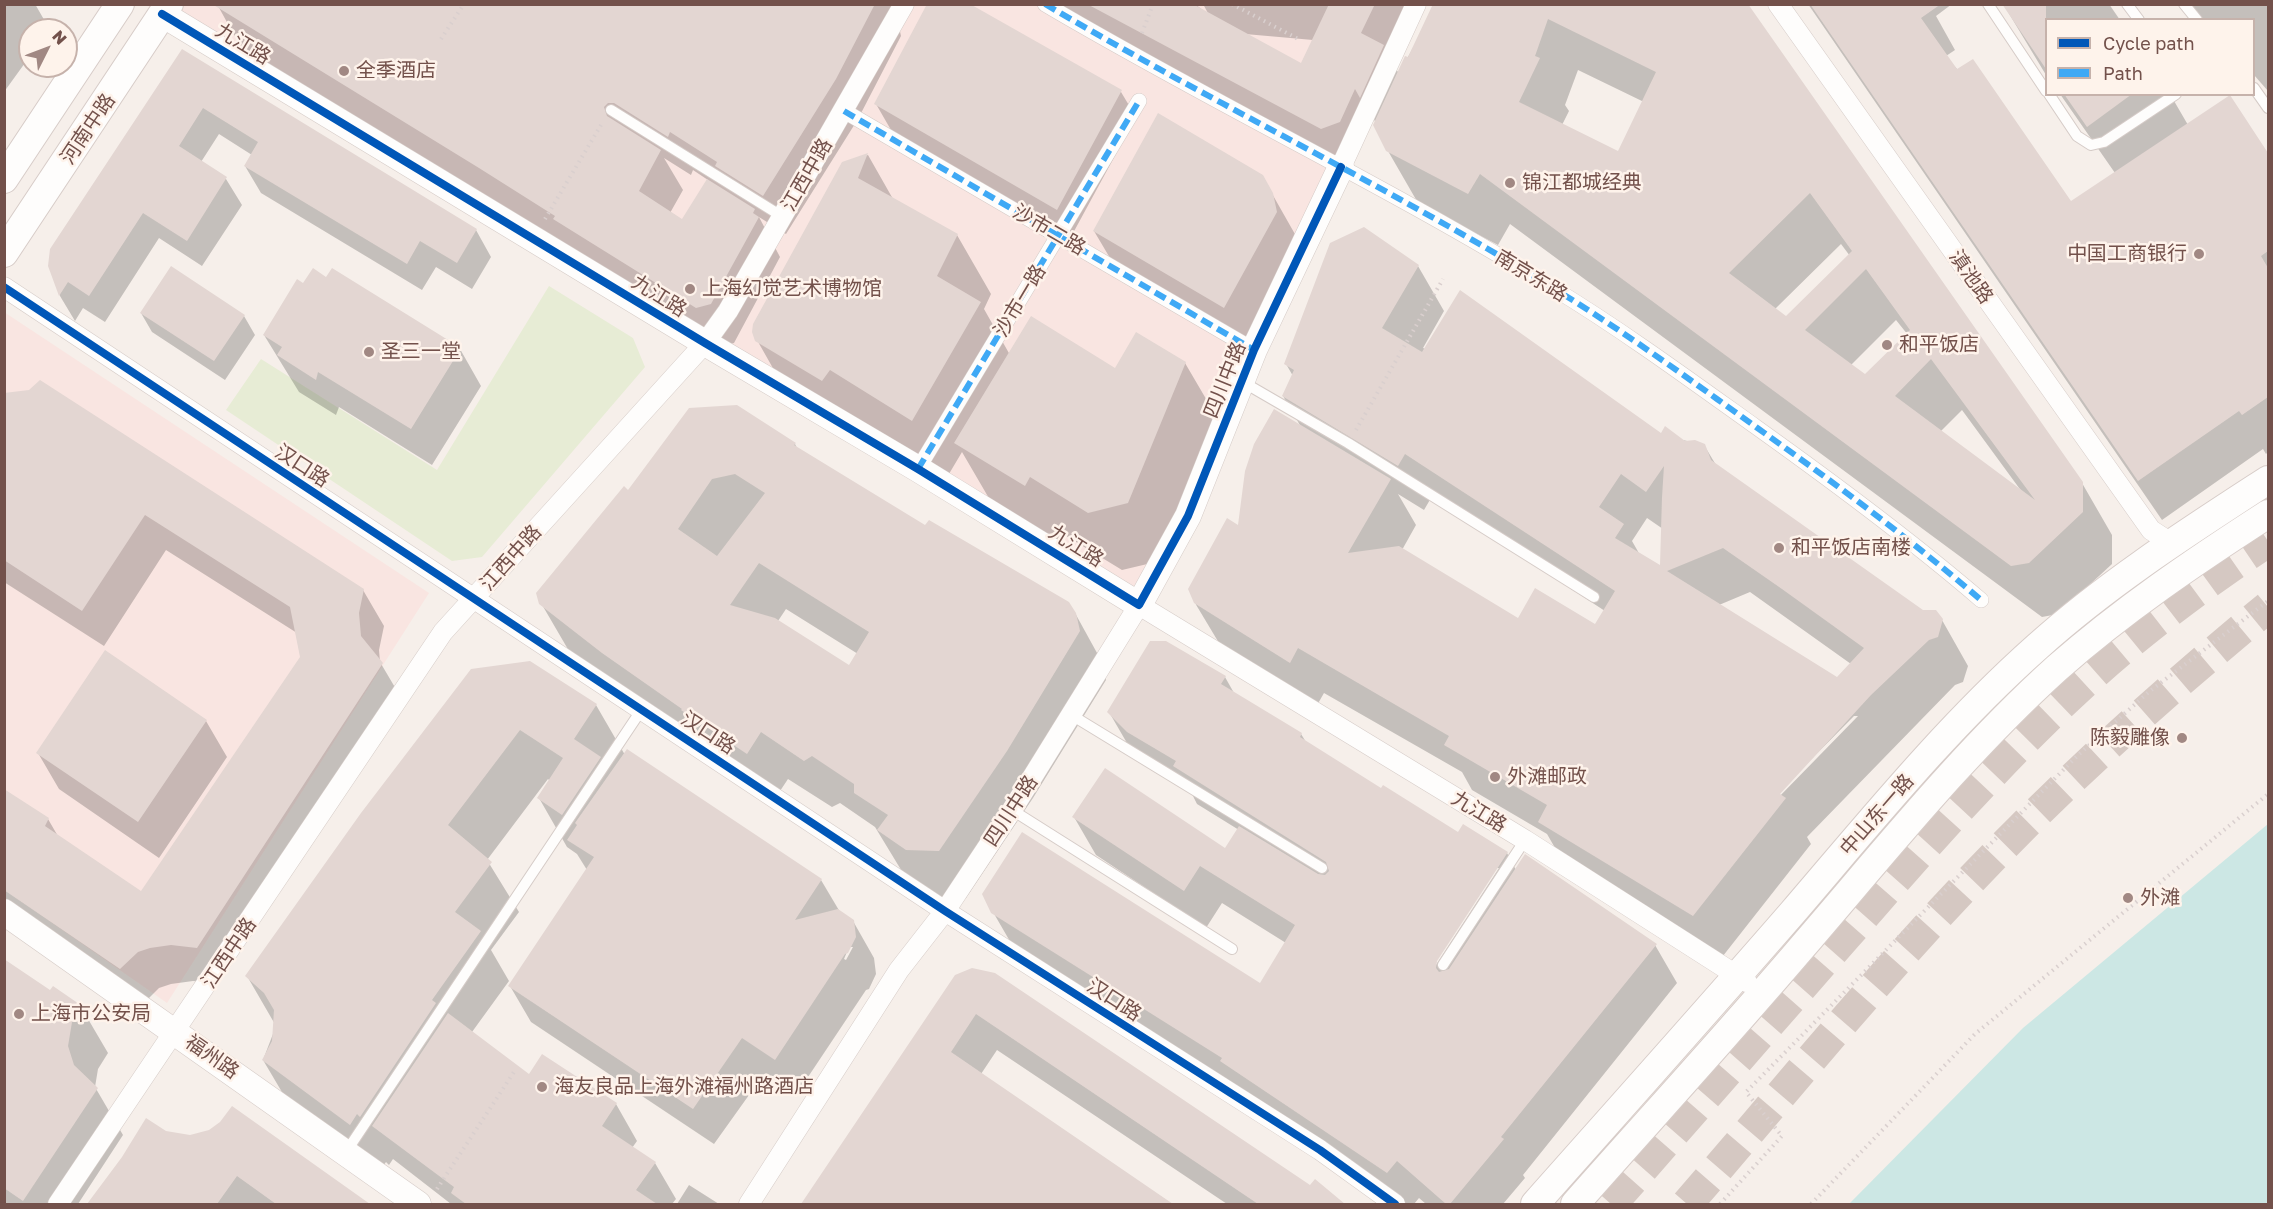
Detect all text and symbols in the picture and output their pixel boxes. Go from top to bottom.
north arrow [18,18,78,78]
street label: 九江路 [211,18,275,70]
legend [2045,18,2255,96]
text: N [48,26,71,49]
text: Cycle path [2103,32,2195,54]
place label: 全季酒店 [356,59,436,83]
text: Path [2103,62,2143,84]
marker: 全季酒店 [337,64,351,78]
street label: 河南中路 [56,89,120,169]
street label: 江西中路 [777,134,837,216]
place label: 锦江都城经典 [1522,171,1642,195]
marker: 锦江都城经典 [1503,176,1517,190]
street label: 沙市二路 [1008,200,1090,260]
place label: 中国工商银行 [2067,242,2187,266]
street label: 南京东路 [1491,245,1571,307]
street label: 滇池路 [1944,246,1998,308]
marker: 中国工商银行 [2192,247,2206,261]
street label: 沙市一路 [989,261,1051,341]
street label: 九江路 [627,270,691,322]
place label: 上海幻觉艺术博物馆 [702,277,882,301]
marker: 上海幻觉艺术博物馆 [683,282,697,296]
place label: 和平饭店 [1899,333,1979,357]
street label: 四川中路 [1199,338,1251,422]
marker: 和平饭店 [1880,338,1894,352]
place label: 圣三一堂 [381,340,461,364]
marker: 圣三一堂 [362,345,376,359]
street label: 汉口路 [270,440,334,492]
street label: 江西中路 [475,520,547,596]
street label: 九江路 [1044,520,1108,572]
place label: 和平饭店南楼 [1791,536,1911,560]
marker: 和平饭店南楼 [1772,541,1786,555]
street label: 汉口路 [676,707,740,759]
place label: 陈毅雕像 [2090,726,2170,750]
marker: 陈毅雕像 [2175,731,2189,745]
place label: 外滩邮政 [1507,765,1587,789]
street label: 中山东一路 [1835,769,1919,861]
marker: 外滩邮政 [1488,770,1502,784]
street label: 四川中路 [979,771,1043,851]
street label: 九江路 [1447,786,1511,838]
place label: 外滩 [2140,886,2180,910]
marker: 外滩 [2121,891,2135,905]
street label: 江西中路 [197,913,261,993]
street label: 汉口路 [1082,974,1146,1026]
place label: 上海市公安局 [31,1002,151,1026]
marker: 上海市公安局 [12,1007,26,1021]
street label: 福州路 [181,1030,243,1084]
place label: 海友良品上海外滩福州路酒店 [554,1075,814,1099]
marker: 海友良品上海外滩福州路酒店 [535,1080,549,1094]

